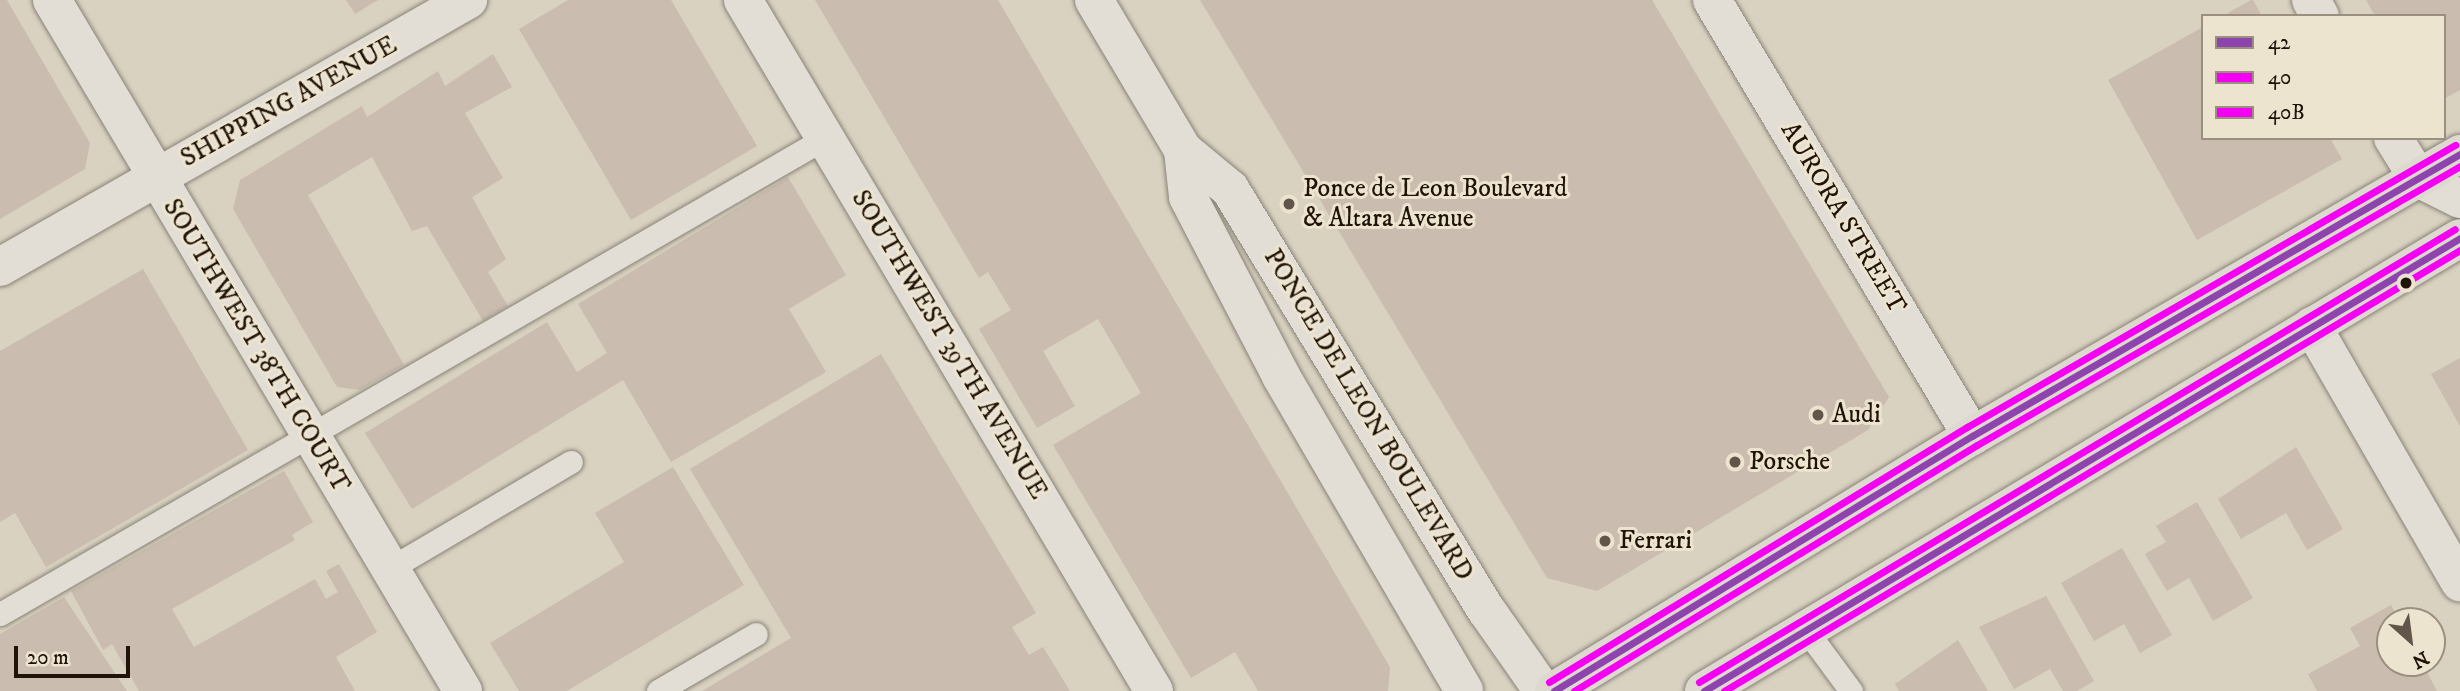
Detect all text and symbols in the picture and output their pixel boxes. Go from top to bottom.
legend [2201,14,2446,140]
street label: SHIPPING AVENUE [175,30,403,174]
text: 42 [2268,30,2290,56]
text: 40 [2268,65,2291,91]
text: 40B [2268,100,2305,126]
street label: AURORA STREET [1773,117,1913,319]
place label: Ponce de Leon Boulevard & Altara Avenue [1303,173,1567,234]
street label: SOUTHWEST 39TH AVENUE [844,185,1054,505]
street label: SOUTHWEST 38TH COURT [156,193,356,499]
marker: Ponce de Leon Boulevard & Altara Avenue [1281,196,1297,212]
street label: PONCE DE LEON BOULEVARD [1256,243,1480,587]
unlabelled marker [2399,276,2413,290]
place label: Audi [1832,399,1881,431]
marker: Audi [1810,407,1826,423]
place label: Porsche [1749,446,1830,478]
marker: Porsche [1727,454,1743,470]
place label: Ferrari [1619,525,1692,557]
marker: Ferrari [1597,533,1613,549]
north arrow [2376,607,2446,677]
scale bar [18,632,133,676]
text: 20 m [27,645,69,671]
text: N [2408,645,2432,673]

